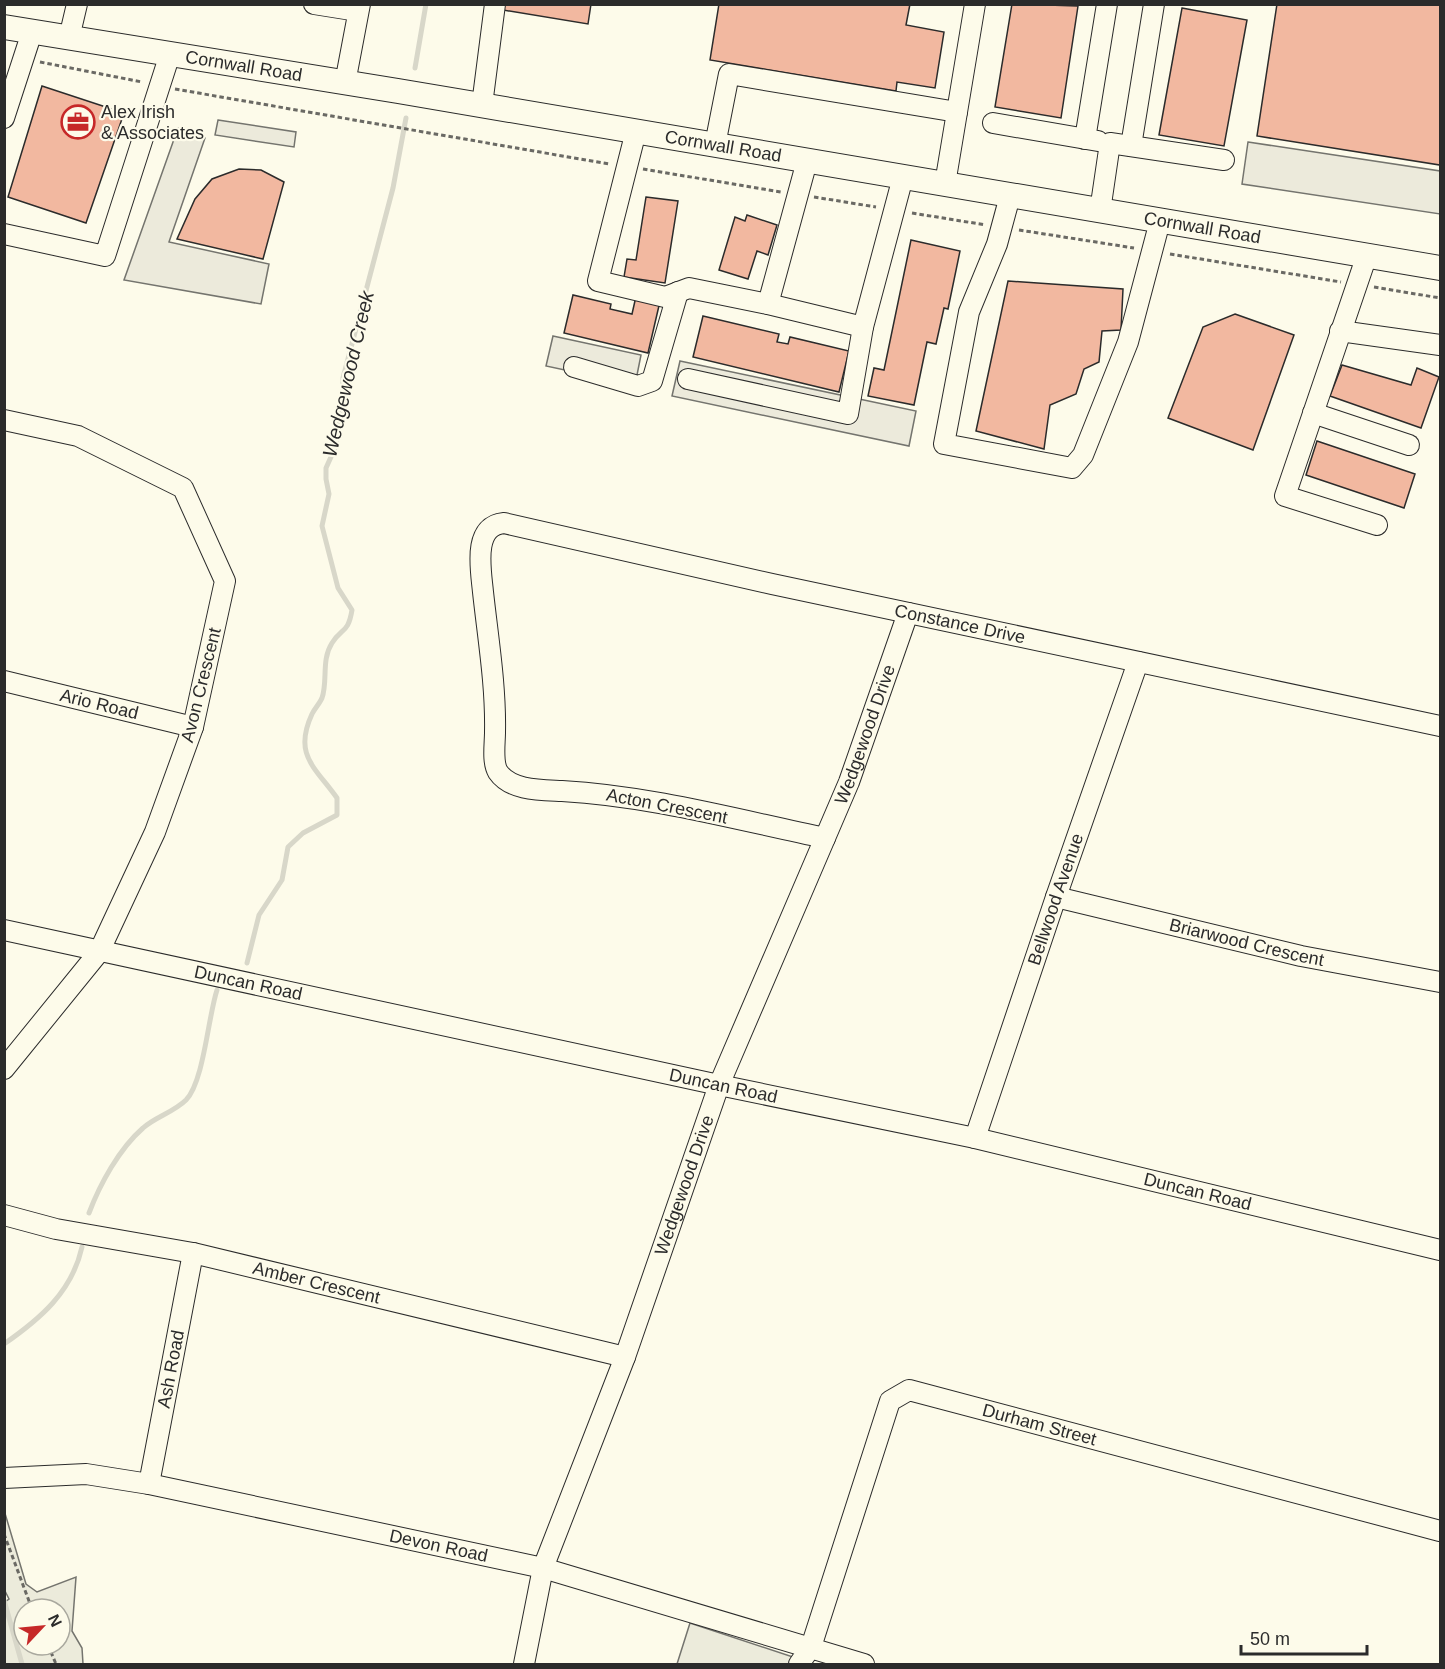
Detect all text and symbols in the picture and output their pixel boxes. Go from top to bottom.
street label: Cornwall Road [184,47,304,85]
place label: Alex Irish & Associates [101,102,204,143]
office icon: Alex Irish & Associates [60,104,96,140]
street label: Cornwall Road [663,126,783,166]
street label: Cornwall Road [1142,208,1262,247]
water label: Wedgewood Creek [318,288,378,459]
street label: Constance Drive [893,600,1027,648]
street label: Avon Crescent [177,625,225,745]
street label: Wedgewood Drive [831,662,899,807]
street label: Ario Road [58,685,140,723]
street label: Acton Crescent [605,784,729,828]
street label: Bellwood Avenue [1024,831,1087,968]
street label: Briarwood Crescent [1167,915,1326,970]
street label: Duncan Road [192,962,304,1004]
street label: Duncan Road [667,1064,779,1107]
street label: Wedgewood Drive [651,1113,718,1258]
street label: Duncan Road [1142,1169,1253,1214]
street label: Amber Crescent [251,1258,382,1308]
street label: Ash Road [154,1328,188,1410]
street label: Durham Street [980,1400,1099,1449]
street label: Devon Road [388,1526,490,1566]
north arrow [12,1597,72,1657]
text: N [45,1612,65,1630]
scale bar [1241,1618,1367,1656]
text: 50 m [1250,1629,1290,1649]

